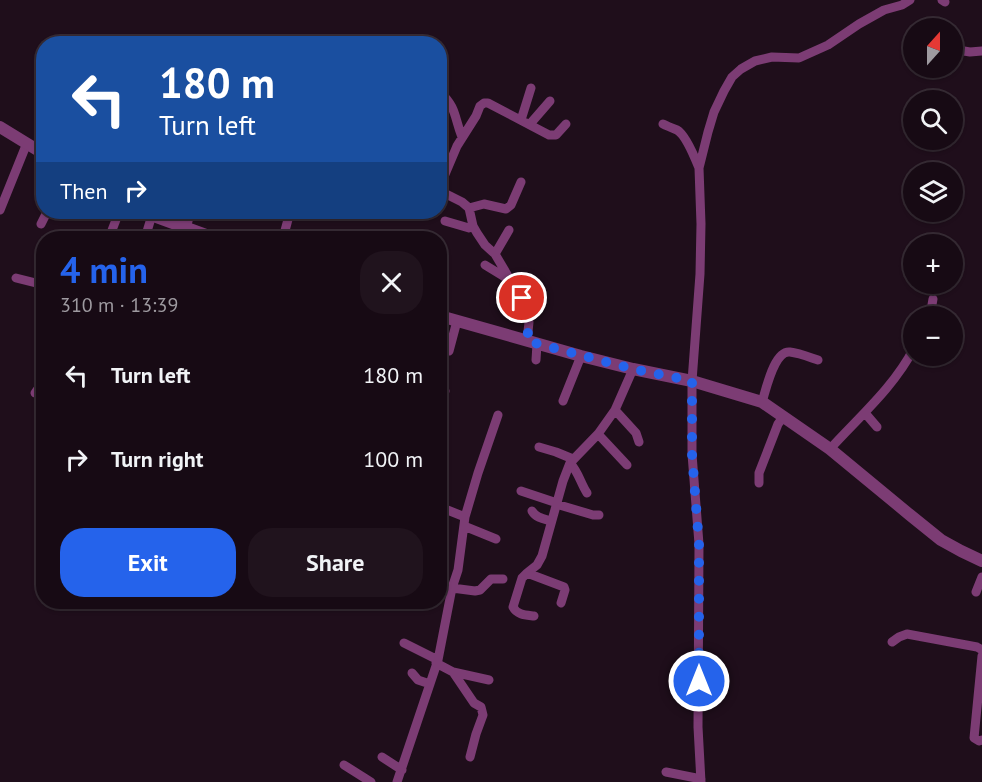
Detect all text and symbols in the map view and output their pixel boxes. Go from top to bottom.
north arrow [903,18,963,78]
map controls [903,18,963,366]
text: 180 m [159,55,275,110]
icon: left [60,60,138,138]
button: search [903,90,963,150]
text: Turn left [159,108,256,142]
button: layers [903,162,963,222]
icon: right [119,174,152,207]
text: Then [60,177,107,205]
button: + [903,234,963,294]
text: 4 min [60,246,148,293]
button: close [360,251,423,314]
pin [496,272,547,323]
icon: arrive [505,281,538,314]
text: 310 m · 13:39 [60,292,178,318]
button: − [903,306,963,366]
icon: left [60,359,93,392]
text: Turn left [111,361,191,389]
text: 180 m [363,361,423,389]
icon: right [60,443,93,476]
text: Turn right [111,445,203,473]
text: 100 m [363,445,423,473]
button: Exit [60,528,236,597]
button: Share [248,528,423,597]
position arrow [667,649,731,713]

